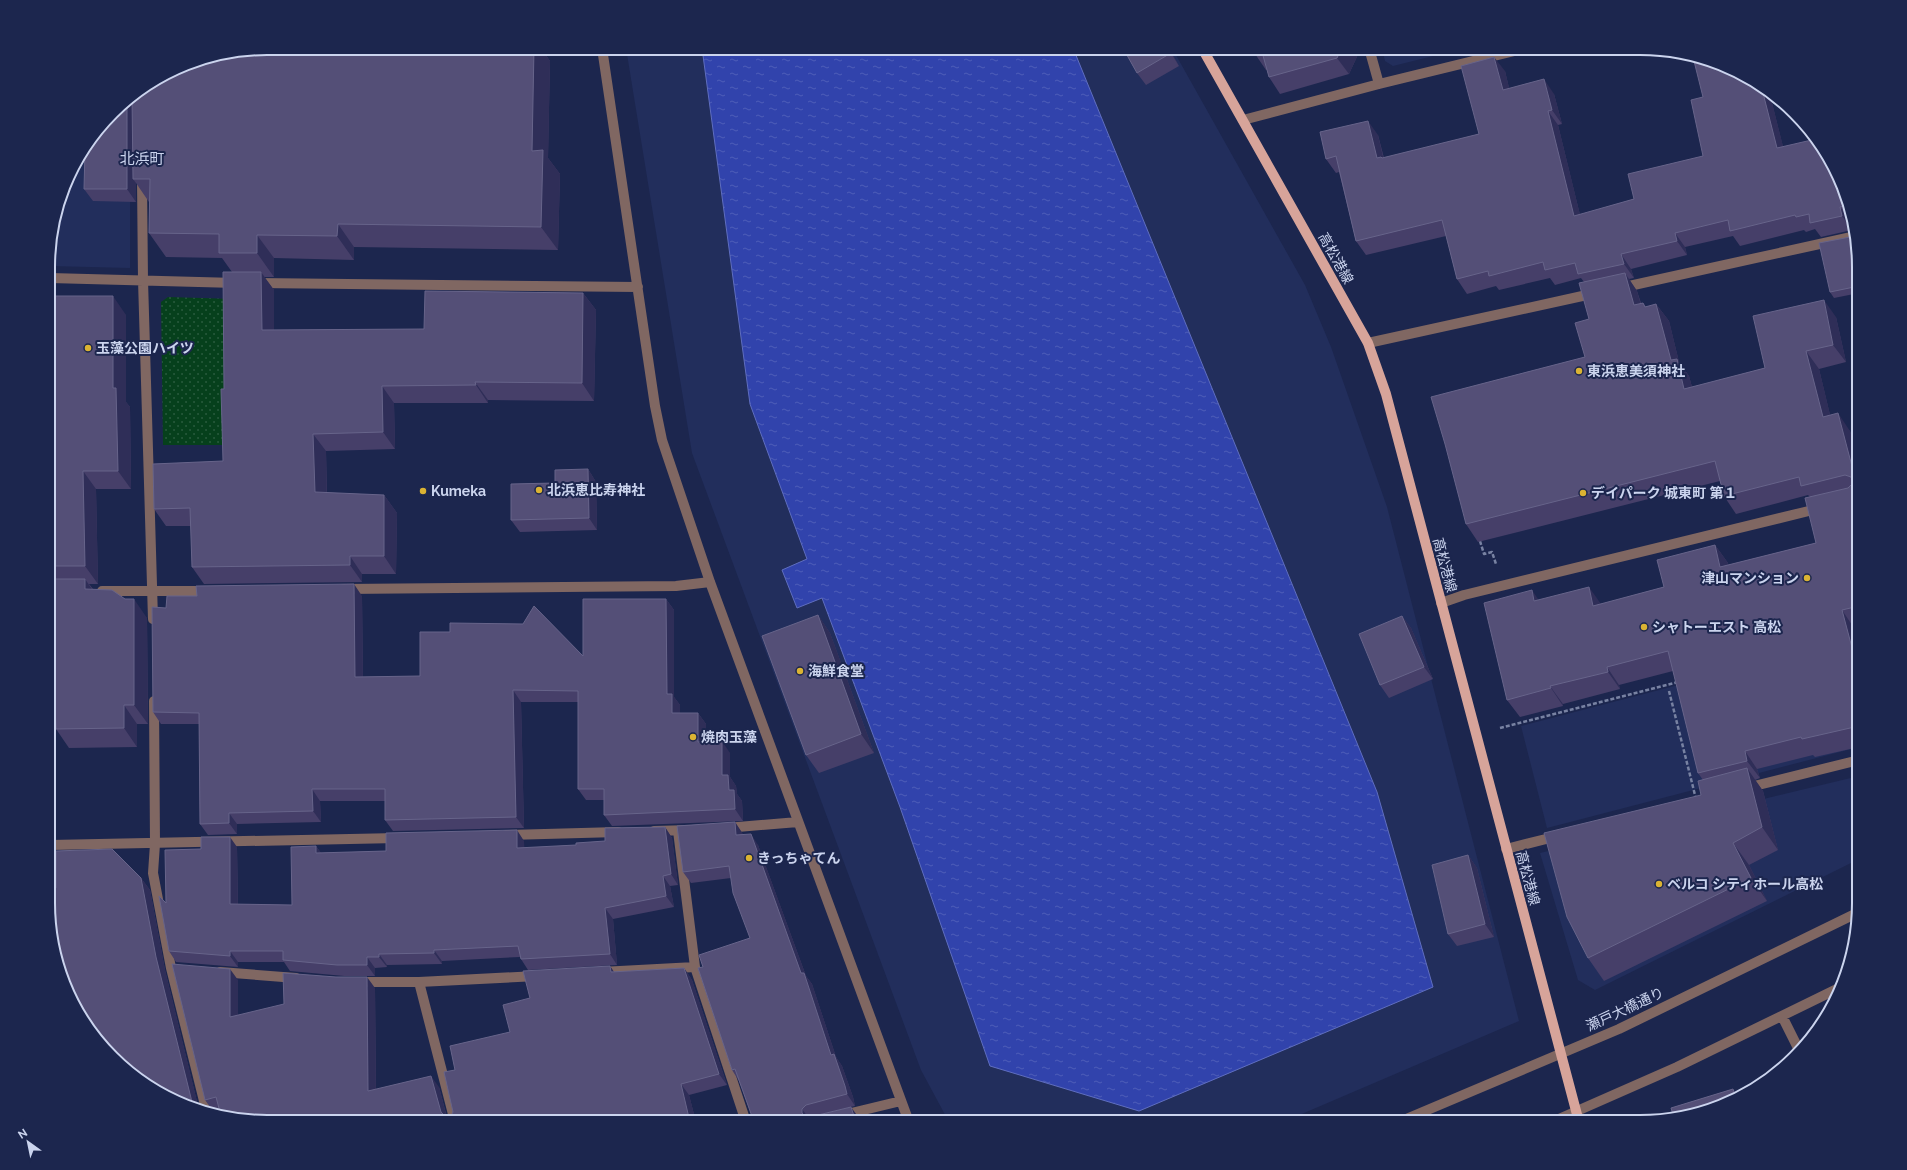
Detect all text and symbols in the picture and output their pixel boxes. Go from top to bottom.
district label: 北浜町 [119,150,165,168]
street label: 高松港線 [1315,230,1357,286]
place label: 玉藻公園ハイツ [96,340,194,356]
marker: 玉藻公園ハイツ [83,343,93,353]
place label: 東浜恵美須神社 [1587,363,1685,379]
marker: 東浜恵美須神社 [1574,366,1584,376]
place label: 北浜恵比寿神社 [547,482,645,498]
place label: Kumeka [431,483,486,499]
marker: 北浜恵比寿神社 [534,485,544,495]
place label: デイパーク 城東町 第１ [1591,485,1737,501]
marker: Kumeka [418,486,428,496]
marker: デイパーク 城東町 第１ [1578,488,1588,498]
street label: 高松港線 [1430,536,1460,594]
place label: 津山マンション [1701,570,1799,586]
marker: 津山マンション [1802,573,1812,583]
place label: シャトーエスト 高松 [1652,619,1781,635]
marker: シャトーエスト 高松 [1639,622,1649,632]
place label: 海鮮食堂 [808,663,864,679]
marker: 海鮮食堂 [795,666,805,676]
place label: 焼肉玉藻 [701,729,757,745]
marker: 焼肉玉藻 [688,732,698,742]
street label: 高松港線 [1513,849,1543,907]
place label: きっちゃてん [757,850,840,866]
marker: きっちゃてん [744,853,754,863]
place label: ベルコ シティホール高松 [1667,876,1823,892]
marker: ベルコ シティホール高松 [1654,879,1664,889]
street label: 瀬戸大橋通り [1584,984,1666,1034]
north arrow [8,1122,48,1162]
text: N [16,1126,30,1142]

